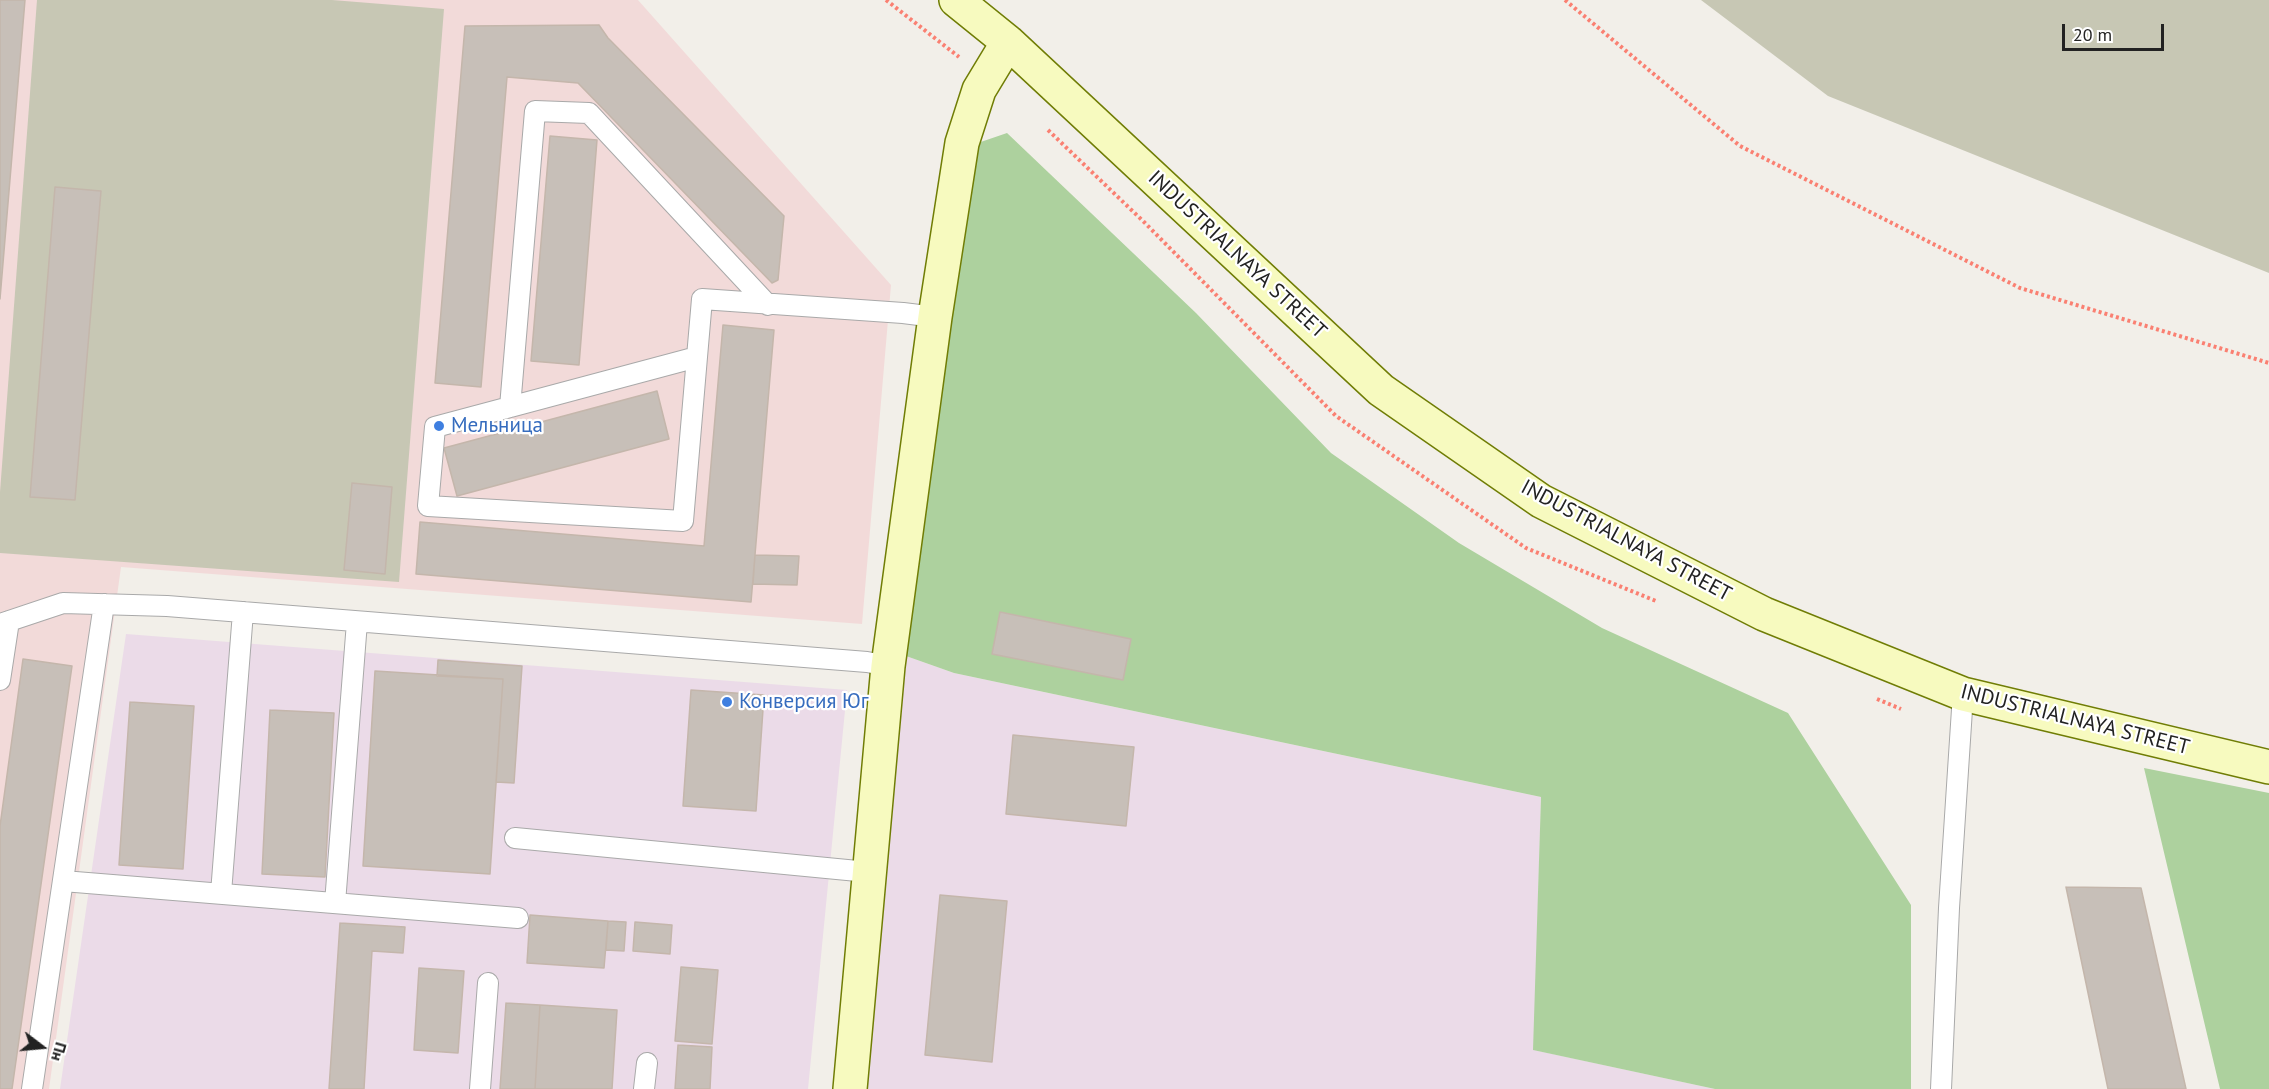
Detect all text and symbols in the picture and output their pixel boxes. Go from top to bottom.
scale bar [2065,12,2167,50]
text: 20 m [2073,23,2112,46]
street label: INDUSTRIALNAYA STREET [1143,166,1331,344]
place label: Мельница [451,413,543,439]
marker: Мельница [432,419,446,433]
street label: INDUSTRIALNAYA STREET [1516,475,1736,607]
street label: INDUSTRIALNAYA STREET [1958,679,2192,761]
place label: Конверсия Юг [739,689,869,715]
marker: Конверсия Юг [720,695,734,709]
north arrow [12,1017,72,1077]
text: Пн [47,1040,72,1064]

